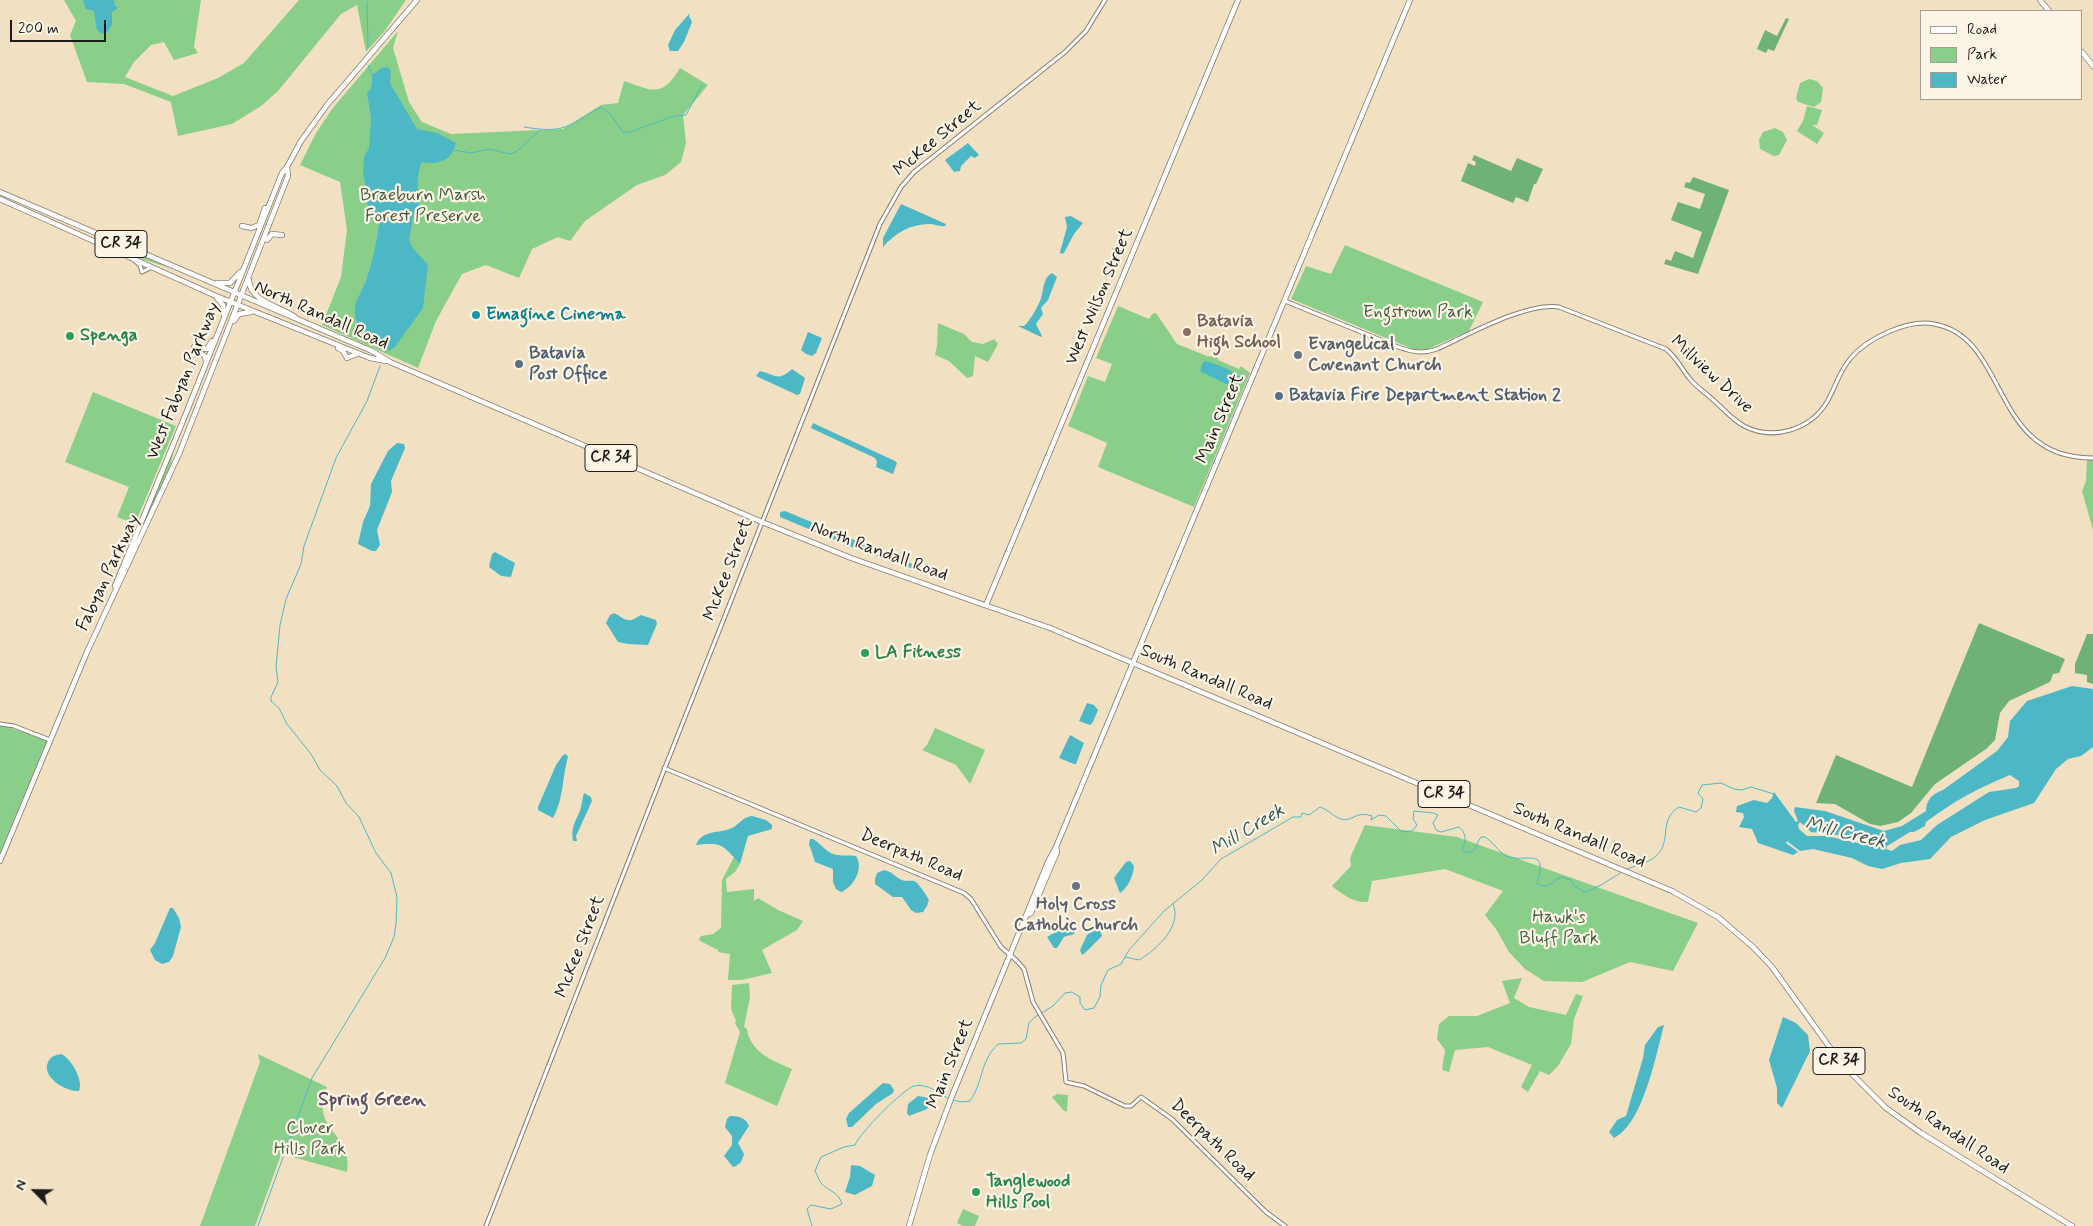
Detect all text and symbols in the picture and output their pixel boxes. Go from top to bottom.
scale bar [12,10,109,42]
legend [1920,10,2083,100]
text: 200 m [18,19,59,39]
text: Road [1967,20,1997,40]
text: Park [1967,45,1997,65]
text: Water [1967,70,2007,90]
street label: McKee Street [890,96,986,182]
park label: Braeburn Marsh Forest Preserve [360,185,486,228]
street label: West Wilson Street [1061,225,1139,369]
road number: CR 34 [95,230,147,258]
street label: North Randall Road [251,277,391,355]
street label: West Fabyan Parkway [143,299,225,463]
park label: Engstrom Park [1363,302,1473,324]
place label: Emagine Cinema [486,304,625,326]
marker: Emagine Cinema [470,309,482,321]
place label: Batavia High School [1197,311,1281,354]
place label: Spenga [80,325,137,347]
marker: Batavia High School [1181,326,1193,338]
marker: Spenga [64,330,76,342]
street label: Millview Drive [1665,331,1757,419]
place label: Evangelical Covenant Church [1308,334,1442,376]
place label: Batavia Post Office [529,343,608,386]
marker: Evangelical Covenant Church [1292,349,1304,361]
marker: Batavia Post Office [513,358,525,370]
street label: Main Street [1192,371,1250,467]
place label: Batavia Fire Department Station 2 [1289,385,1561,407]
marker: Batavia Fire Department Station 2 [1273,390,1285,402]
road number: CR 34 [585,444,637,472]
street label: Fabyan Parkway [73,511,145,635]
street label: McKee Street [700,516,758,624]
street label: North Randall Road [807,517,951,587]
street label: South Randall Road [1137,640,1275,716]
place label: LA Fitness [875,642,961,664]
marker: LA Fitness [859,647,871,659]
road number: CR 34 [1418,781,1470,808]
street label: South Randall Road [1510,798,1648,874]
water label: Mill Creek [1207,800,1289,862]
water label: Mill Creek [1802,813,1888,855]
street label: Deerpath Road [857,825,965,887]
marker: Holy Cross Catholic Church [1070,880,1082,892]
street label: McKee Street [552,893,610,1001]
place label: Holy Cross Catholic Church [1014,894,1138,936]
park label: Hawk's Bluff Park [1519,907,1599,950]
street label: Main Street [923,1016,979,1112]
road number: CR 34 [1813,1048,1865,1074]
street label: South Randall Road [1883,1082,2013,1180]
district label: Spring Green [318,1090,426,1112]
street label: Deerpath Road [1165,1095,1259,1187]
park label: Clover Hills Park [274,1118,346,1160]
north arrow [10,1166,60,1216]
place label: Tanglewood Hills Pool [986,1171,1070,1214]
text: N [11,1177,31,1193]
marker: Tanglewood Hills Pool [970,1186,982,1198]

